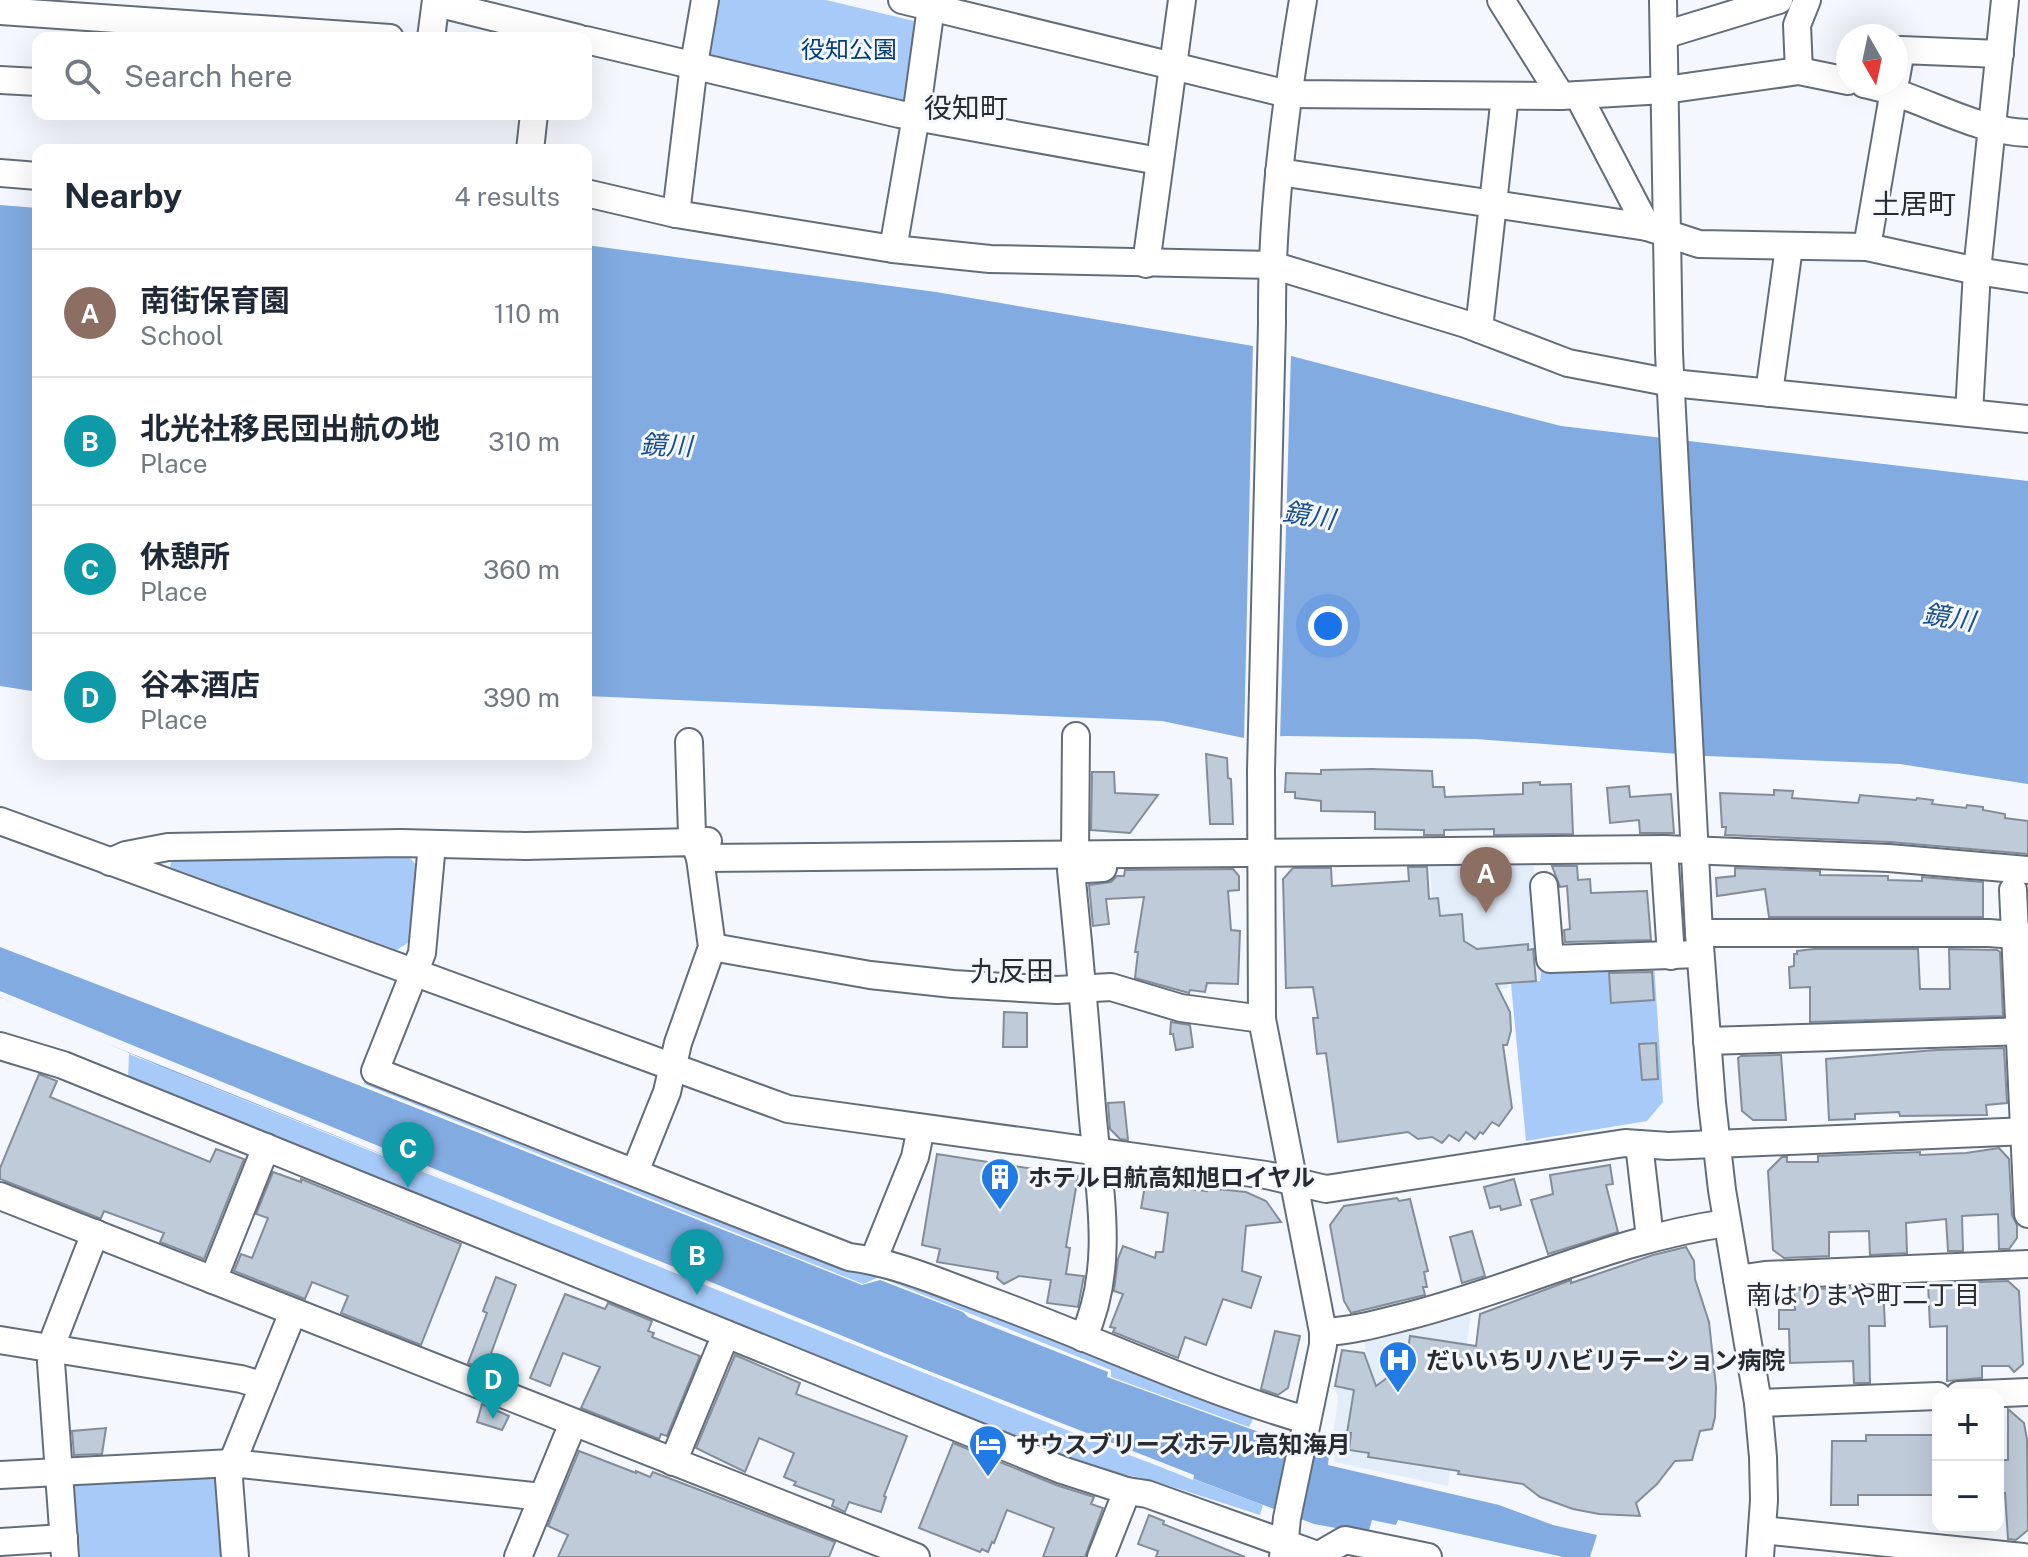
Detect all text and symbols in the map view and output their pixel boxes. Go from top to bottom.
north arrow [1836,24,1908,96]
search box [32,32,592,120]
park label: 役知公園 [801,35,897,63]
icon: search [60,54,104,98]
text: Search here [124,58,292,94]
district label: 役知町 [924,91,1008,124]
text: Nearby [64,176,182,216]
text: 4 results [454,181,560,212]
district label: 土居町 [1872,187,1956,220]
text: 南街保育園 [140,282,290,318]
text: A [81,298,99,329]
text: 110 m [494,298,560,329]
text: School [140,320,224,351]
text: 北光社移民団出航の地 [140,410,440,446]
text: B [81,426,99,457]
text: 310 m [488,426,560,457]
water label: 鏡川 [639,429,696,462]
text: Place [140,448,207,479]
water label: 鏡川 [1281,496,1340,535]
text: 休憩所 [140,538,230,574]
text: C [81,554,99,585]
text: 360 m [483,554,560,585]
text: Place [140,576,207,607]
water label: 鏡川 [1921,598,1980,637]
your location [1308,606,1348,646]
text: 谷本酒店 [140,666,260,702]
text: D [81,682,99,713]
text: 390 m [483,682,560,713]
text: Place [140,704,207,735]
pin: A [1460,847,1512,913]
district label: 九反田 [970,954,1054,987]
pin: C [382,1122,434,1188]
building icon: ホテル日航高知旭ロイヤル [979,1156,1021,1211]
place label: ホテル日航高知旭ロイヤル [1028,1163,1315,1191]
pin: B [671,1229,723,1295]
district label: 南はりまや町二丁目 [1746,1279,1980,1310]
hospital icon: だいいちリハビリテーション病院 [1377,1339,1419,1394]
place label: だいいちリハビリテーション病院 [1426,1346,1786,1374]
pin: D [467,1353,519,1419]
map controls [1932,1389,2004,1533]
button: + [1932,1389,2004,1461]
hotel icon: サウスブリーズホテル高知海月 [967,1423,1009,1478]
place label: サウスブリーズホテル高知海月 [1016,1430,1351,1458]
button: − [1932,1461,2004,1533]

